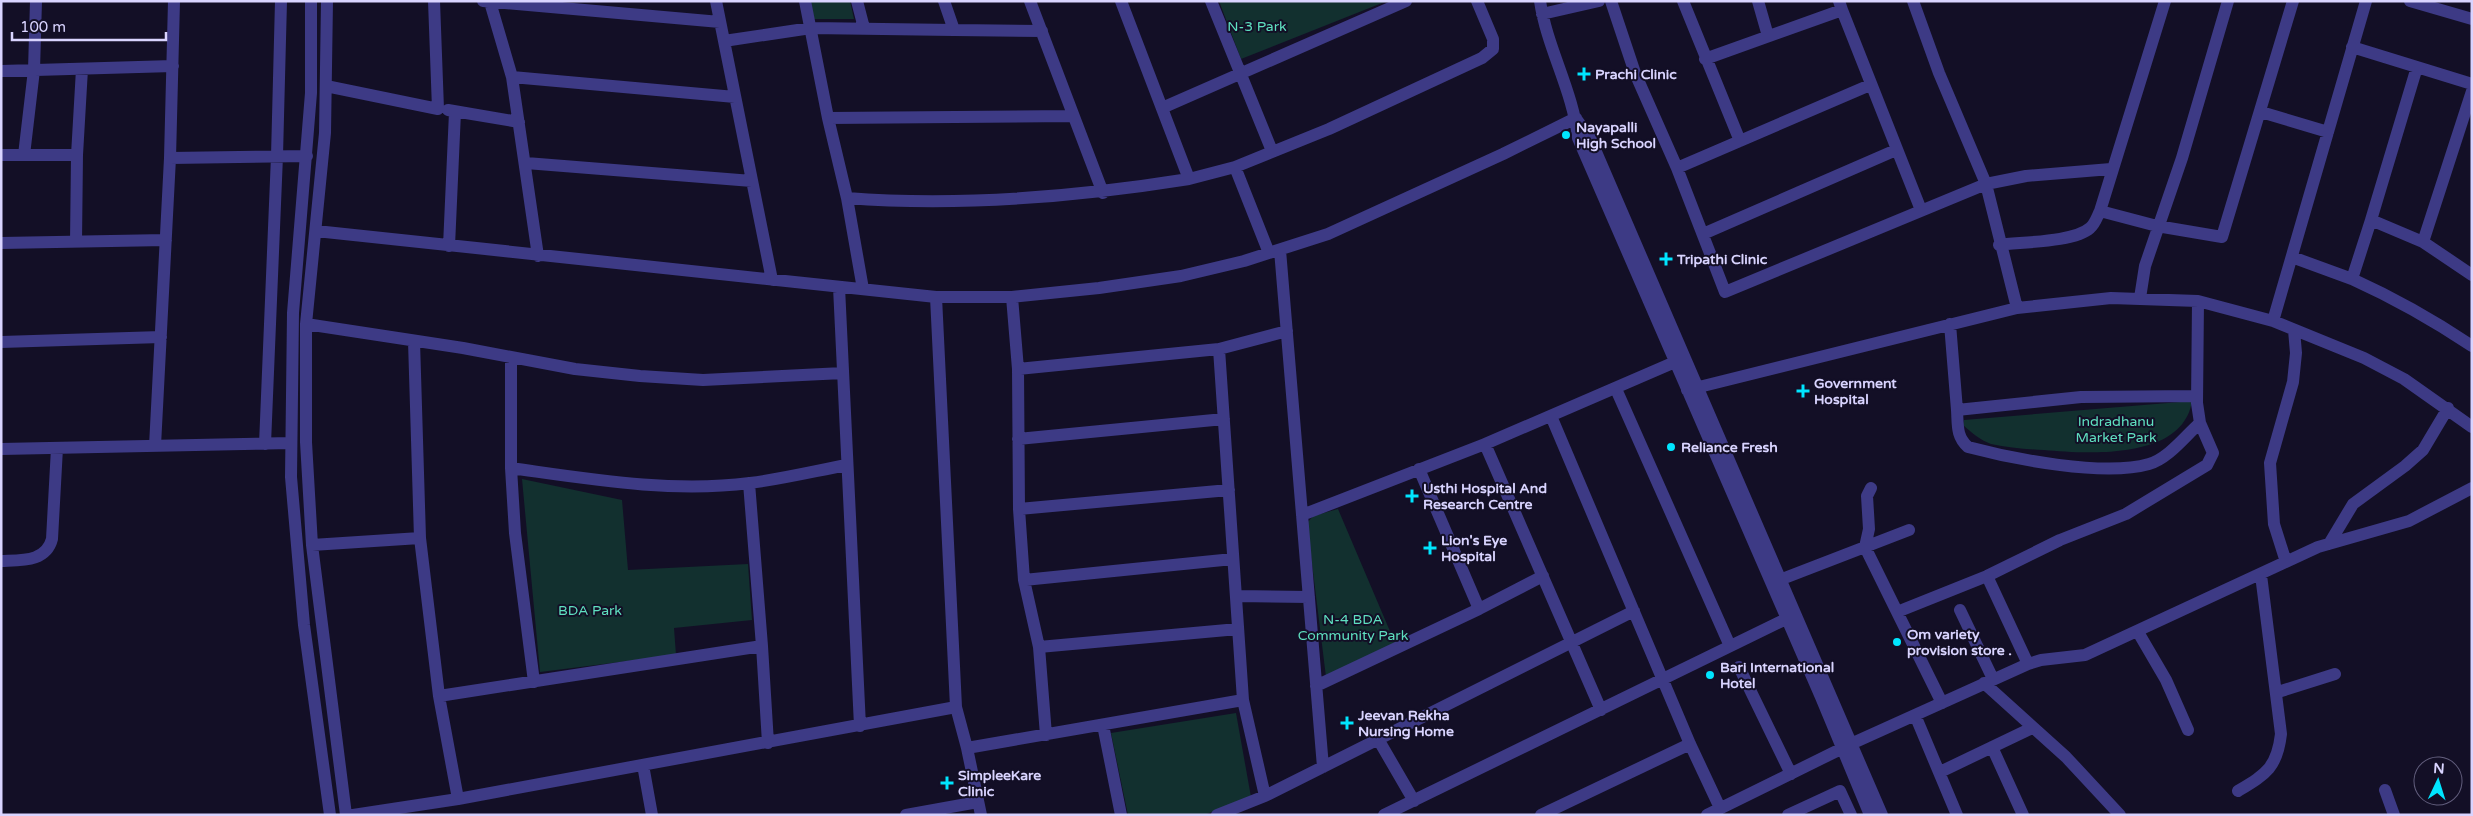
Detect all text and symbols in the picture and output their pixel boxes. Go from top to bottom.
scale bar [12,10,166,42]
text: 100 m [20,18,66,36]
park label: N-3 Park [1227,18,1287,35]
place label: Prachi Clinic [1595,66,1677,83]
marker: Prachi Clinic [1577,67,1591,81]
place label: Nayapalli High School [1576,119,1656,152]
marker: Nayapalli High School [1560,129,1572,141]
place label: Tripathi Clinic [1676,251,1768,268]
marker: Tripathi Clinic [1659,252,1673,266]
place label: Government Hospital [1814,375,1897,408]
marker: Government Hospital [1796,384,1810,398]
park label: Indradhanu Market Park [2075,413,2157,446]
place label: Reliance Fresh [1681,439,1778,456]
marker: Reliance Fresh [1665,441,1677,453]
place label: Usthi Hospital And Research Centre [1423,480,1547,513]
marker: Usthi Hospital And Research Centre [1405,489,1419,503]
place label: Lion's Eye Hospital [1441,532,1507,565]
marker: Lion's Eye Hospital [1423,541,1437,555]
park label: BDA Park [558,602,622,619]
park label: N-4 BDA Community Park [1298,611,1409,644]
place label: Om variety provision store . [1907,626,2012,659]
marker: Om variety provision store . [1891,636,1903,648]
place label: Bari International Hotel [1720,659,1834,692]
marker: Bari International Hotel [1704,669,1716,681]
place label: Jeevan Rekha Nursing Home [1357,707,1454,740]
marker: Jeevan Rekha Nursing Home [1340,716,1354,730]
north arrow [2413,756,2463,806]
text: N [2433,760,2445,777]
place label: SimpleeKare Clinic [958,767,1041,800]
marker: SimpleeKare Clinic [940,776,954,790]

